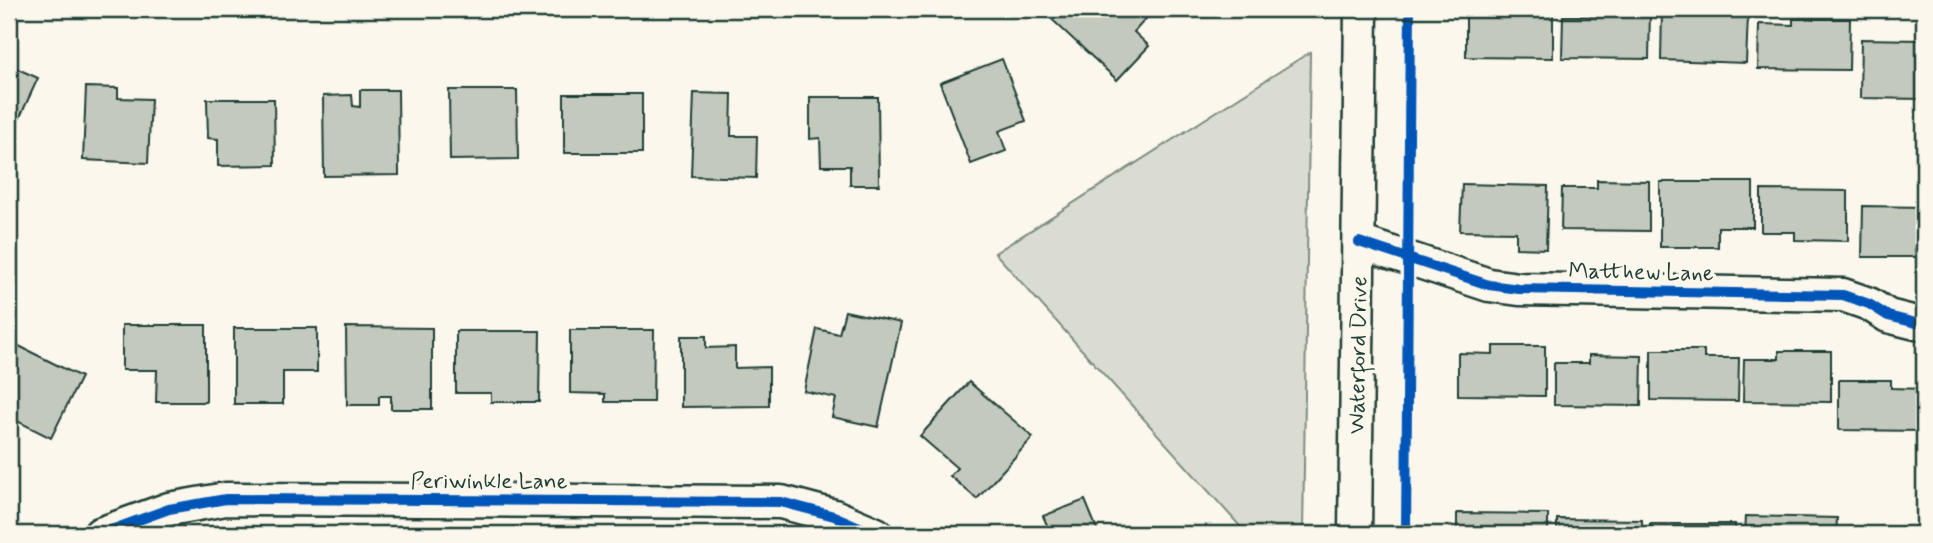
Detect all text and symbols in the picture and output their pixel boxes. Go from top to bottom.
street label: Matthew Lane [1568,257,1714,289]
street label: Waterford Drive [1343,276,1376,434]
street label: Periwinkle Lane [410,467,568,497]

